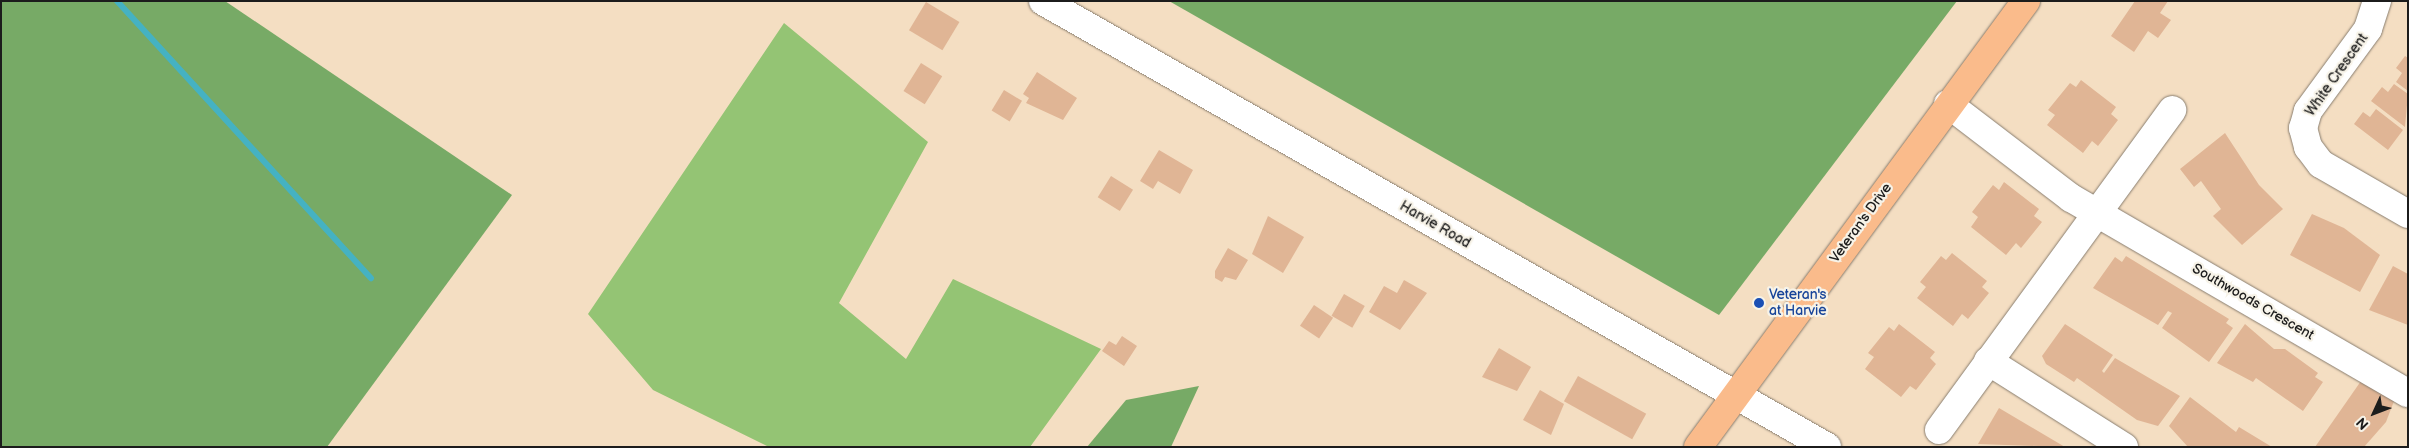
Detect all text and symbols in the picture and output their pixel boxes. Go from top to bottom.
street label: White Crescent [2302,30,2372,120]
street label: Veteran's Drive [1827,180,1895,266]
street label: Harvie Road [1397,198,1473,252]
street label: Southwoods Crescent [2189,260,2317,344]
place label: Veteran's at Harvie [1769,287,1827,320]
marker: Veteran's at Harvie [1753,297,1765,309]
north arrow [2349,388,2399,438]
text: N [2353,414,2372,433]

